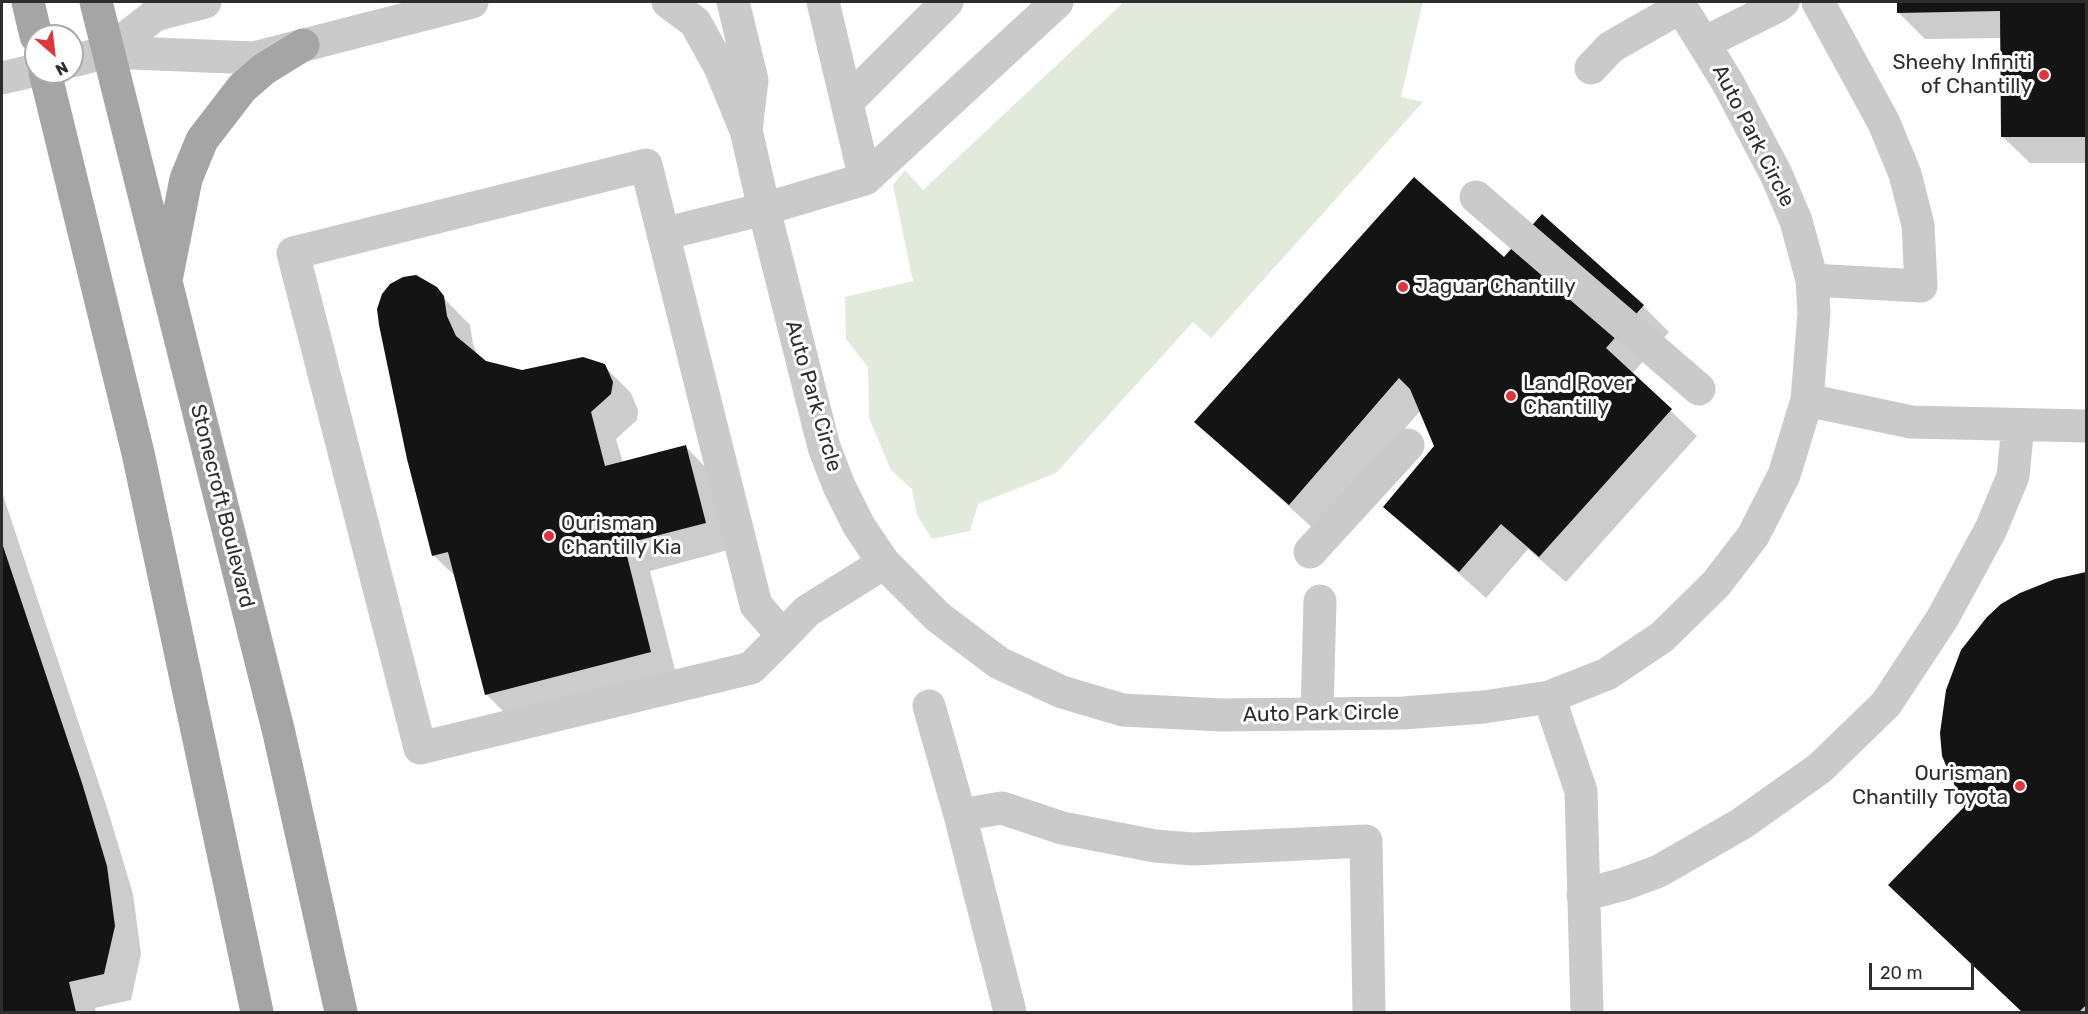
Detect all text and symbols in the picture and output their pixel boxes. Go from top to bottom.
north arrow [24,24,84,84]
place label: Sheehy Infiniti of Chantilly [1893,50,2032,100]
text: N [52,57,71,80]
street label: Auto Park Circle [1706,61,1800,211]
marker: Sheehy Infiniti of Chantilly [2037,68,2051,82]
place label: Jaguar Chantilly [1415,274,1576,300]
marker: Jaguar Chantilly [1396,280,1410,294]
street label: Auto Park Circle [779,317,847,475]
place label: Land Rover Chantilly [1523,371,1633,421]
marker: Land Rover Chantilly [1504,389,1518,403]
street label: Stonecroft Boulevard [185,402,259,610]
place label: Ourisman Chantilly Kia [561,511,681,561]
marker: Ourisman Chantilly Kia [542,529,556,543]
street label: Auto Park Circle [1243,700,1399,728]
place label: Ourisman Chantilly Toyota [1852,761,2008,811]
marker: Ourisman Chantilly Toyota [2013,779,2027,793]
scale bar [1872,951,1977,989]
text: 20 m [1880,962,1922,984]

